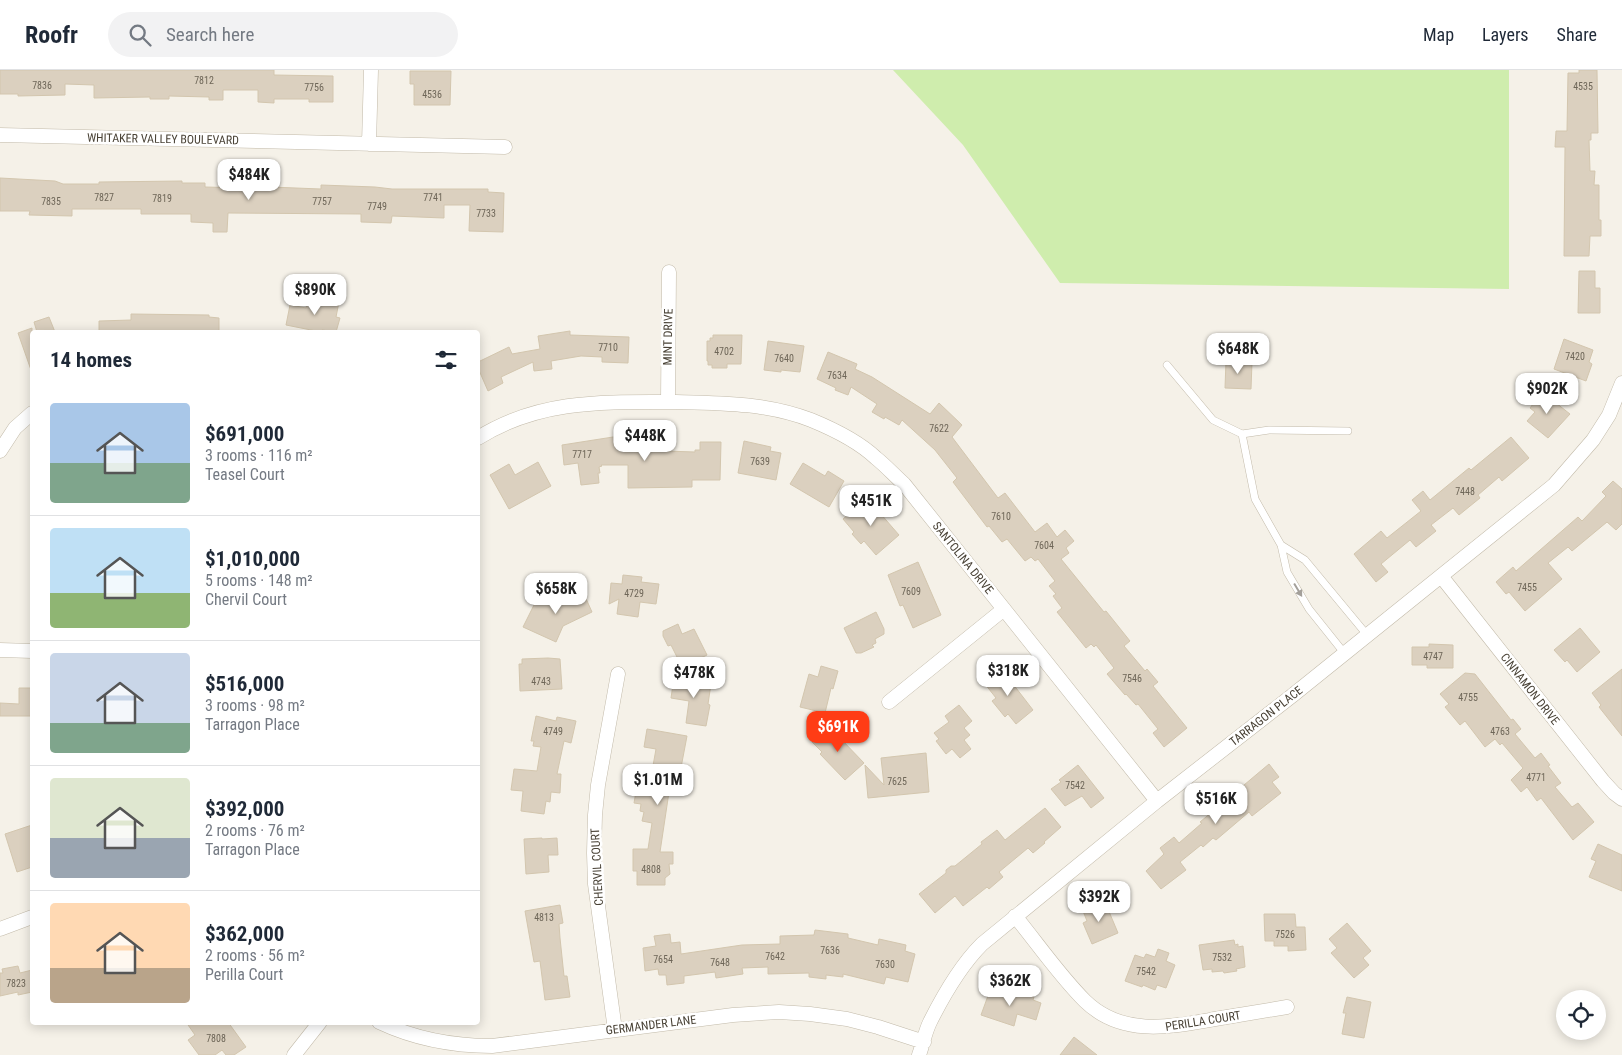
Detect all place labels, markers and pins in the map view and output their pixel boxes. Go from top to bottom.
pin: $484K [214,158,284,201]
pin: $890K [280,274,350,316]
pin: $648K [1203,332,1273,375]
pin: $902K [1512,372,1582,415]
pin: $448K [610,420,680,462]
pin: $451K [836,484,906,527]
pin: $658K [521,572,591,615]
pin: $318K [973,654,1043,697]
pin: $478K [659,656,729,699]
pin: $691K [803,710,873,753]
pin: $1.01M [617,764,699,806]
pin: $516K [1181,782,1251,825]
pin: $392K [1064,880,1134,923]
pin: $362K [975,964,1045,1007]

